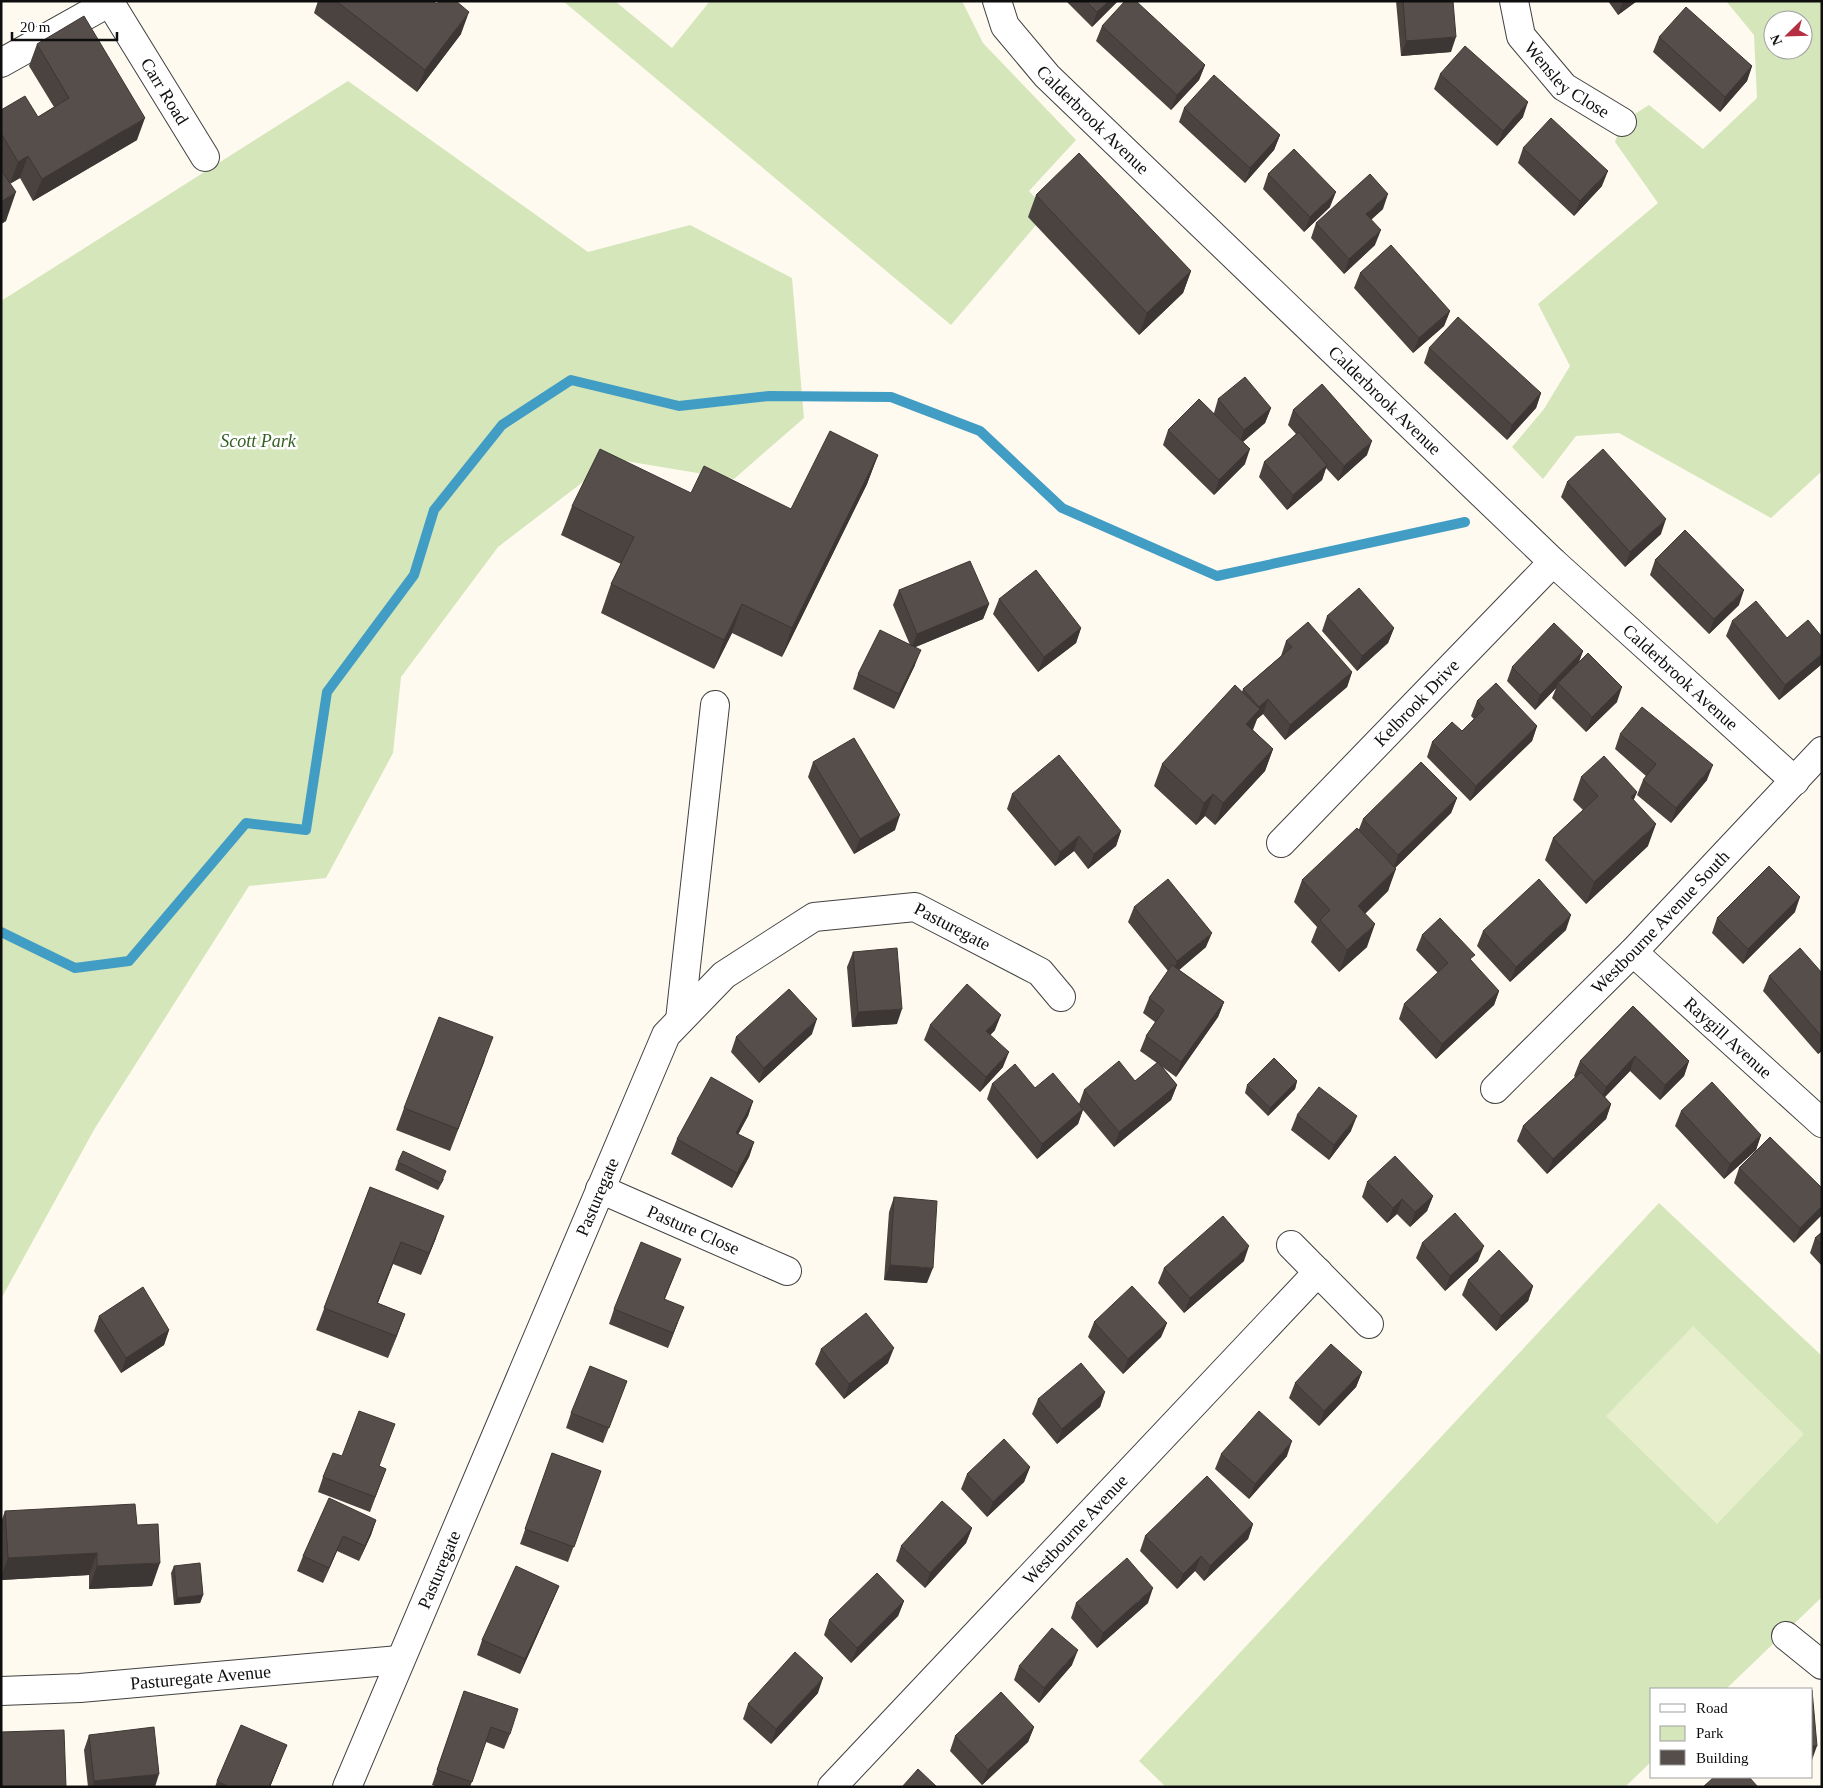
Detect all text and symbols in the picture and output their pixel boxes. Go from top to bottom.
scale bar [12,10,118,42]
north arrow [1763,10,1813,60]
text: 20 m [20,19,51,35]
text: N [1768,32,1785,47]
street label: Wensley Close [1520,38,1613,122]
street label: Carr Road [137,54,193,128]
street label: Calderbrook Avenue [1032,61,1153,179]
street label: Calderbrook Avenue [1324,342,1445,459]
park label: Scott Park [220,431,297,451]
street label: Calderbrook Avenue [1619,620,1742,734]
street label: Kelbrook Drive [1370,655,1463,751]
street label: Westbourne Avenue South [1587,846,1733,998]
street label: Pasturegate [911,898,994,954]
street label: Raygill Avenue [1680,993,1776,1083]
street label: Pasturegate [572,1155,623,1239]
street label: Pasture Close [644,1201,743,1259]
street label: Westbourne Avenue [1018,1470,1132,1589]
street label: Pasturegate [414,1528,465,1612]
street label: Pasturegate Avenue [129,1661,272,1694]
legend [1650,1688,1813,1778]
text: Road [1696,1700,1728,1716]
text: Park [1696,1725,1724,1741]
text: Building [1696,1750,1749,1766]

